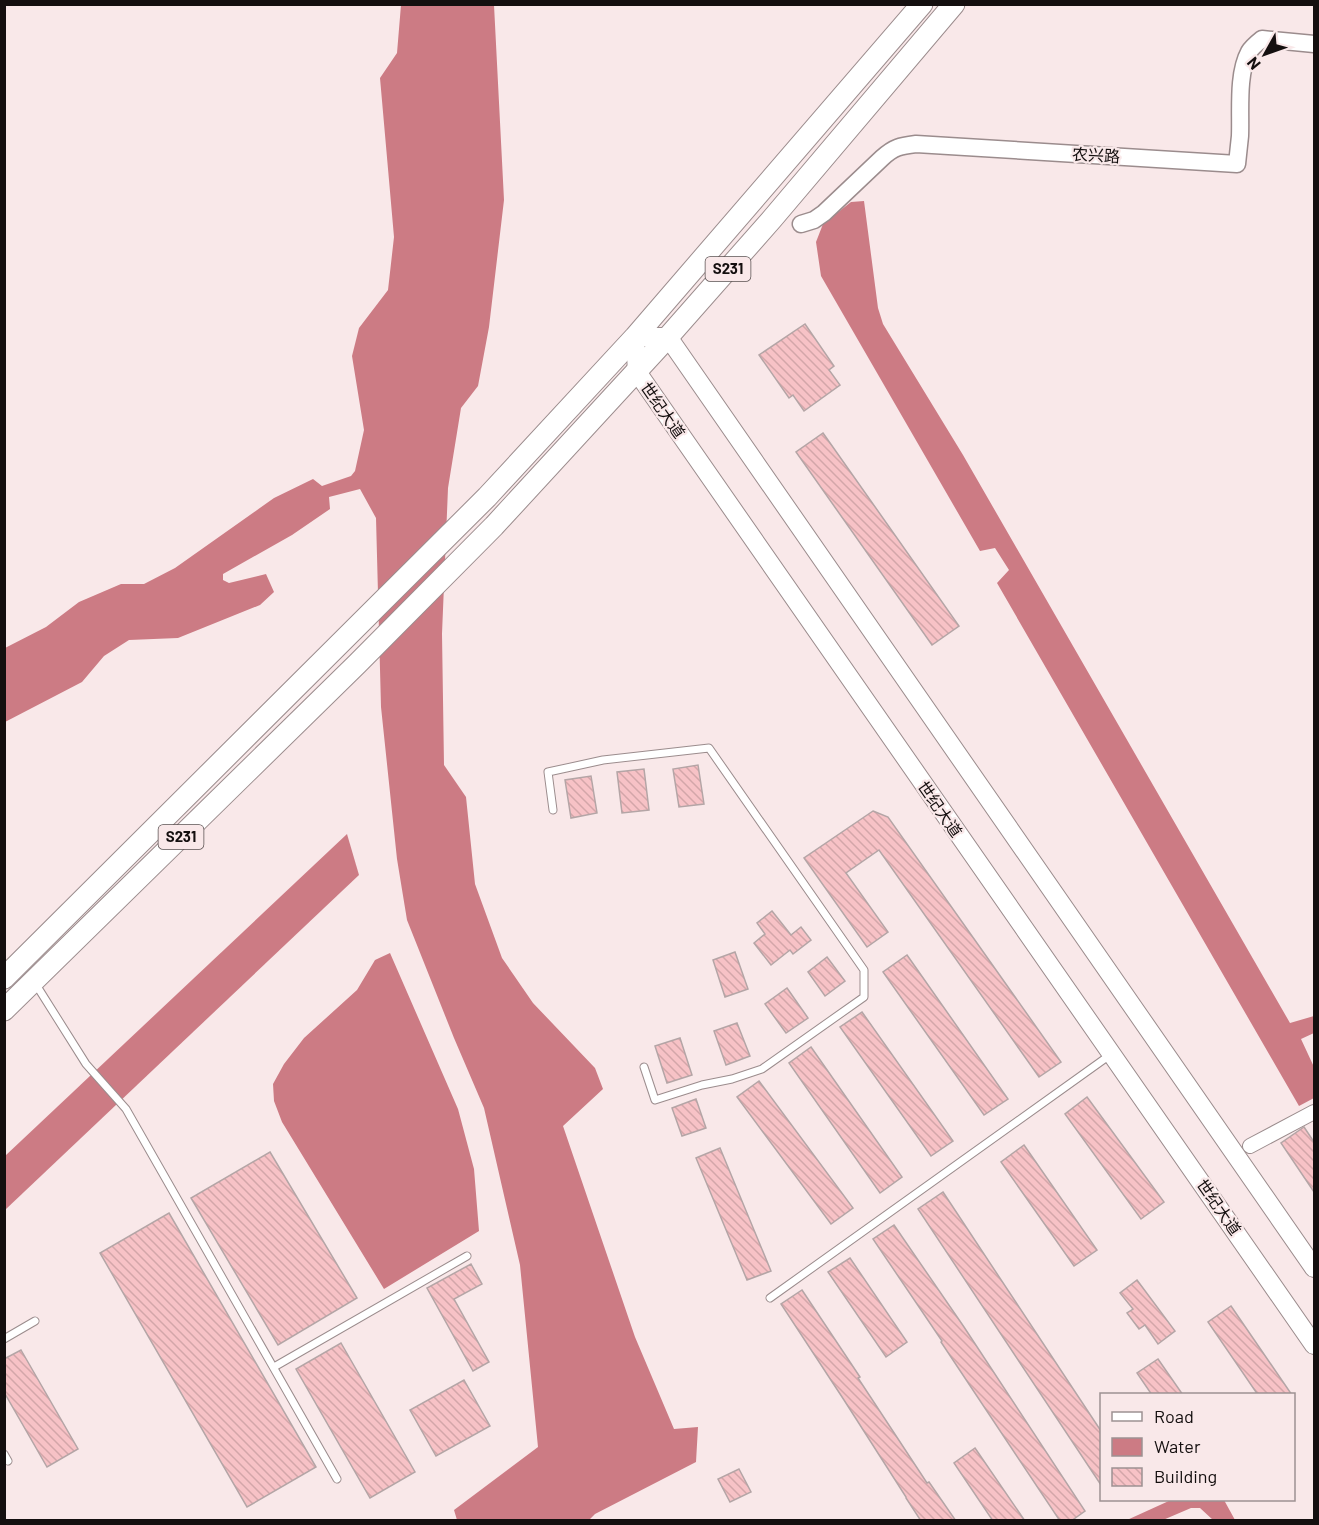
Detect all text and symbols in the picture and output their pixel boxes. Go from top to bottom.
north arrow [1235,24,1295,84]
text: N [1242,54,1264,74]
street label: 农兴路 [1072,144,1120,165]
road number: S231 [706,257,750,281]
street label: 世纪大道 [637,378,690,441]
street label: 世纪大道 [914,777,967,840]
road number: S231 [158,825,204,849]
street label: 世纪大道 [1193,1175,1246,1238]
legend [1100,1393,1295,1501]
text: Road [1154,1405,1194,1427]
text: Water [1154,1435,1201,1457]
text: Building [1154,1465,1217,1487]

